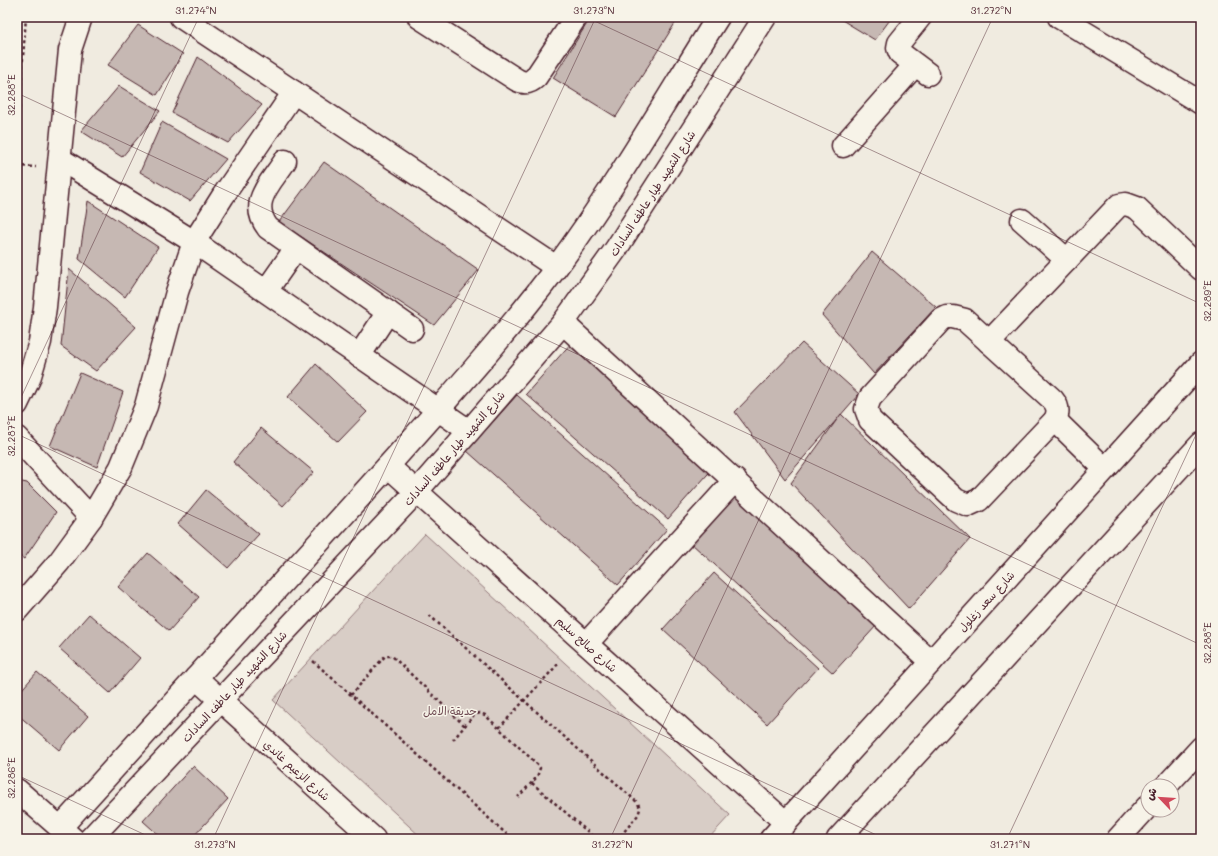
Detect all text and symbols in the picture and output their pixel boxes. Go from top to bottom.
text: 31.274°N [175,3,217,17]
text: 31.273°N [573,3,615,17]
text: 31.272°N [970,3,1012,17]
text: 32.288°E [4,74,18,116]
street label: شارع الشهيد طيار عاطف السادات [606,127,700,260]
text: 32.289°E [1200,280,1214,322]
street label: شارع الشهيد طيار عاطف السادات [400,388,509,510]
text: 32.287°E [4,415,18,457]
street label: شارع سعد زغلول [955,567,1019,636]
street label: شارع صالح سليم [552,613,621,677]
text: 32.288°E [1200,622,1214,664]
street label: شارع الشهيد طيار عاطف السادات [178,627,291,746]
park label: حديقة الامل [423,703,477,718]
street label: شارع الزعيم غاندي [259,736,333,805]
text: 32.286°E [4,757,18,799]
north arrow [1140,778,1180,818]
text: ش [1141,785,1160,802]
text: 31.273°N [194,837,236,851]
text: 31.272°N [591,837,633,851]
text: 31.271°N [990,837,1030,851]

